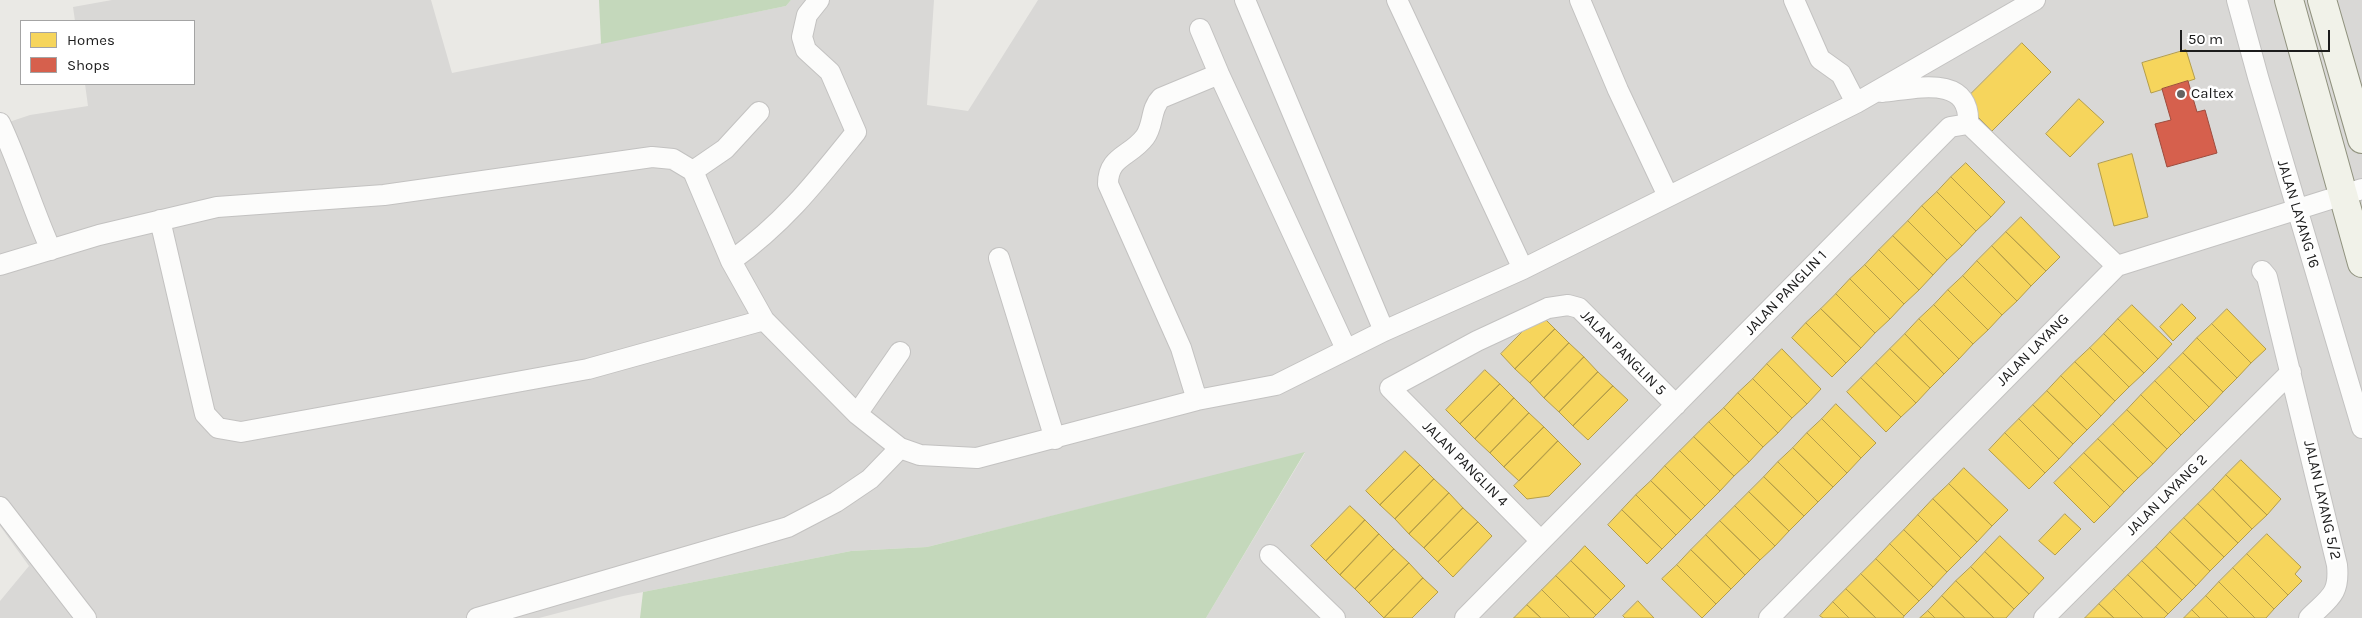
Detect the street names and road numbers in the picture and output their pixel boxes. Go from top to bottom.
street label: JALAN LAYANG 16 [2273,158,2323,270]
street label: JALAN PANGLIN 1 [1741,247,1831,339]
street label: JALAN PANGLIN 5 [1576,306,1670,400]
street label: JALAN LAYANG [1993,310,2073,390]
street label: JALAN PANGLIN 4 [1418,417,1512,511]
street label: JALAN LAYANG 5/2 [2299,438,2345,562]
street label: JALAN LAYANG 2 [2123,451,2211,539]

